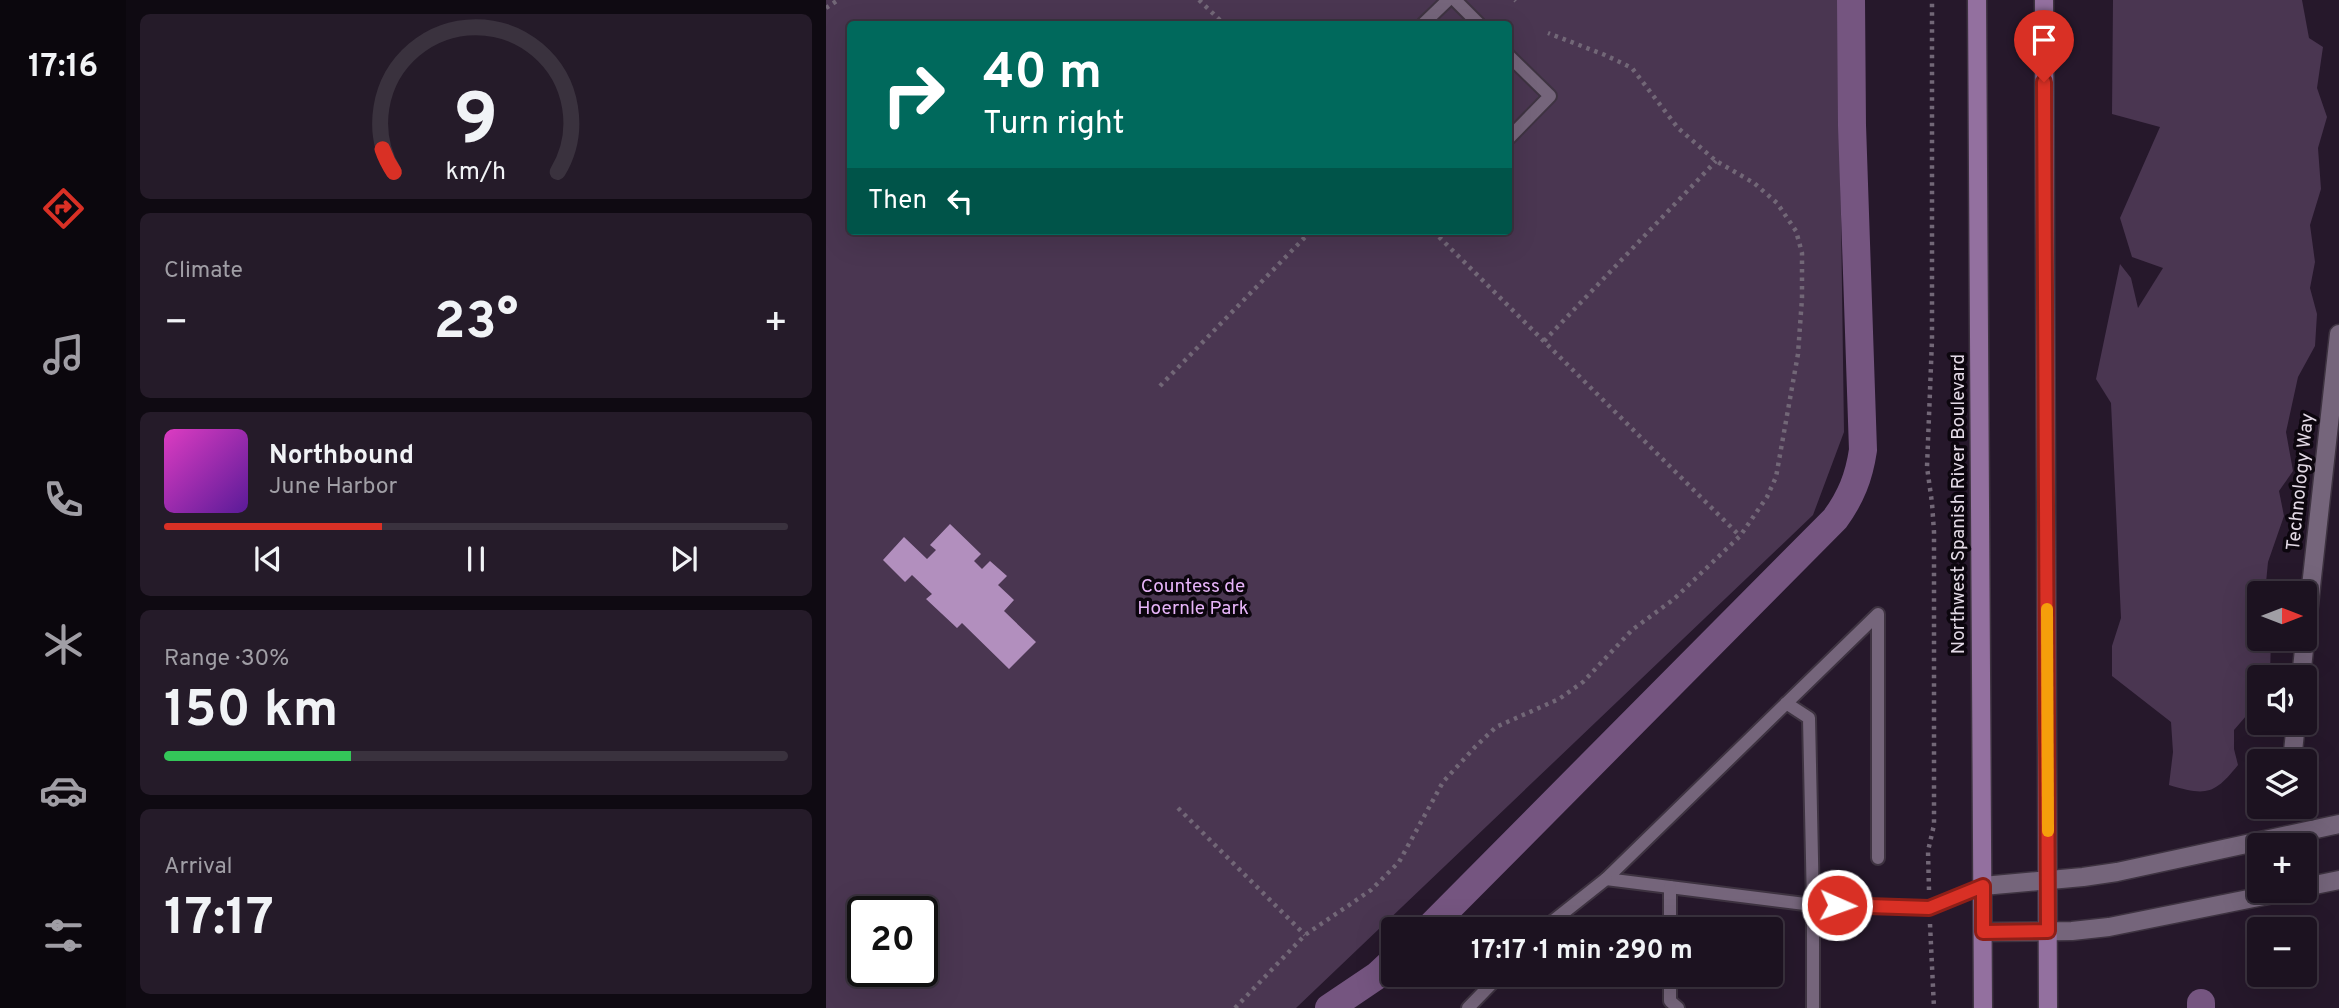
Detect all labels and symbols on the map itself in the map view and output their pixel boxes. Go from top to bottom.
pin [2014,10,2074,82]
street label: Northwest Spanish River Boulevard [1947,354,1971,654]
street label: Technology Way [2282,412,2320,552]
park label: Countess de Hoernle Park [1137,575,1249,621]
north arrow [2247,581,2317,651]
position arrow [1800,868,1874,942]
speed limit sign: 20 [847,896,938,987]

